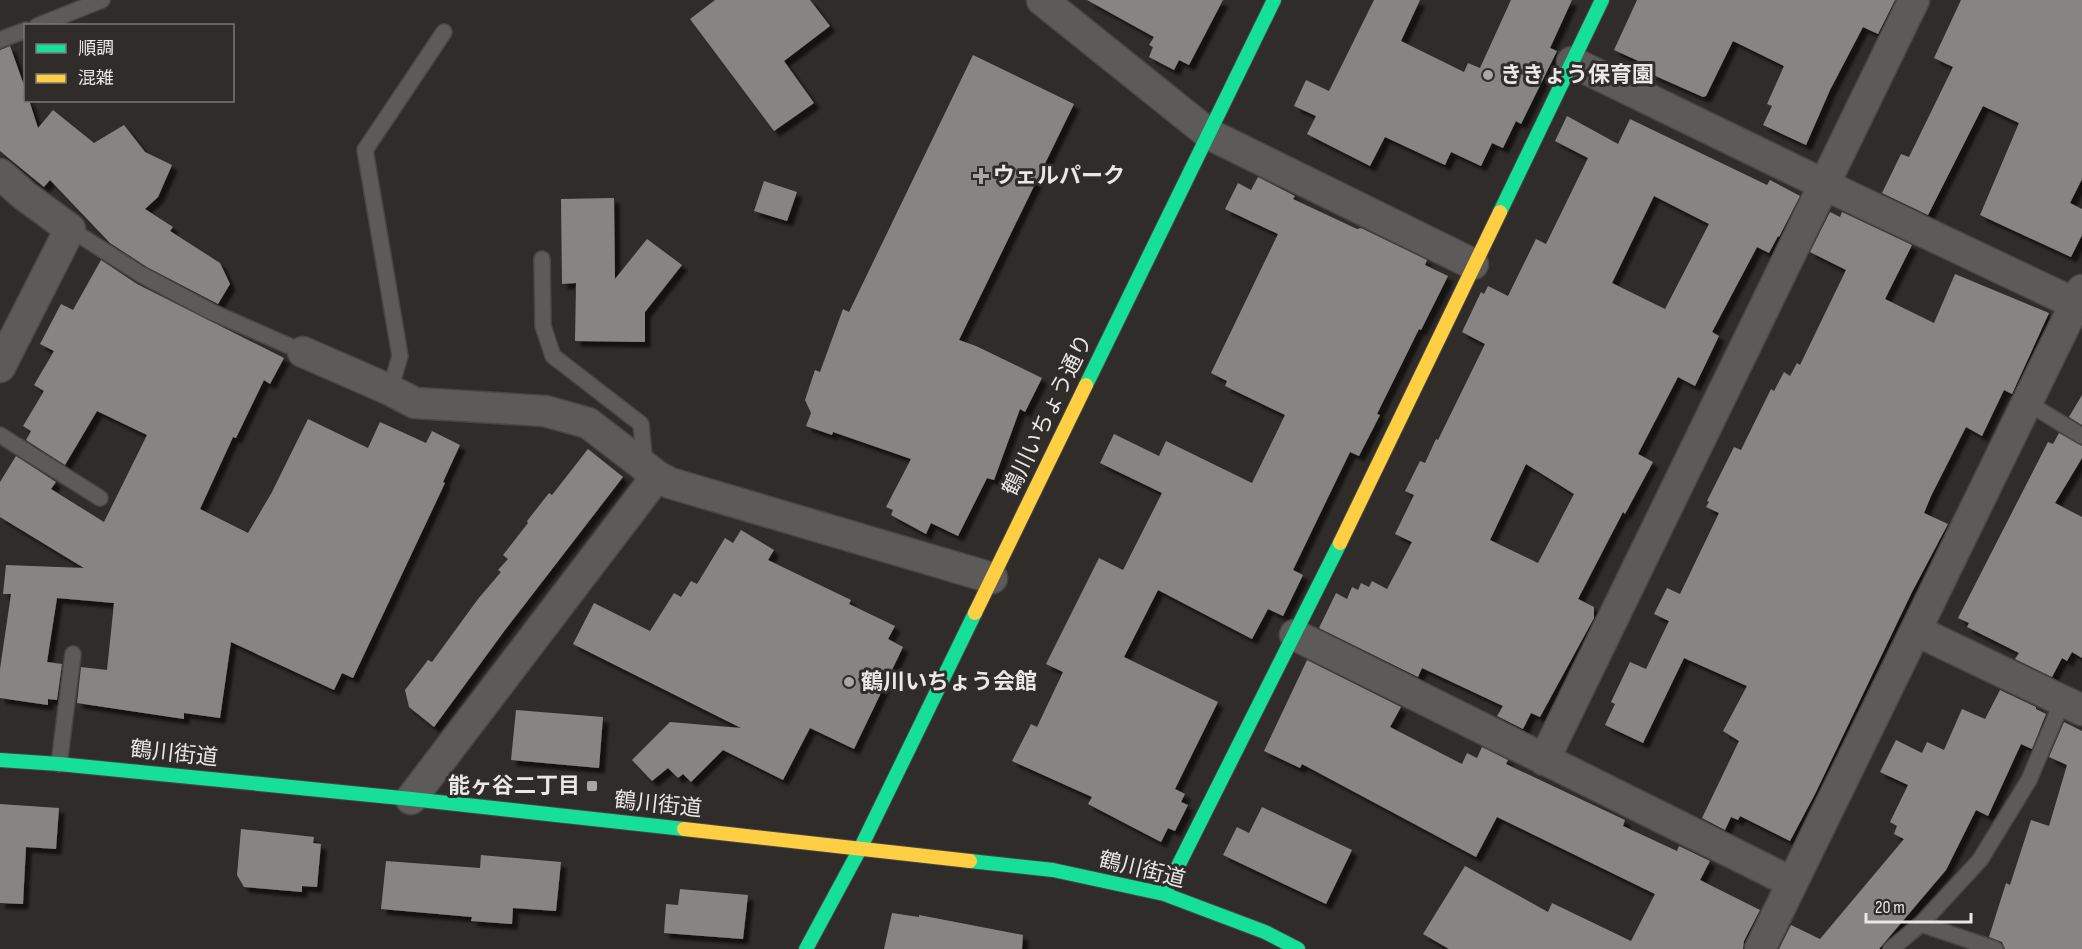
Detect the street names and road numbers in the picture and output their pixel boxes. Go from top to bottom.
street label: 鶴川いちょう通り [997,330,1099,500]
street label: 鶴川街道 [129,736,219,772]
street label: 鶴川街道 [613,787,703,823]
street label: 鶴川街道 [1096,846,1188,894]

